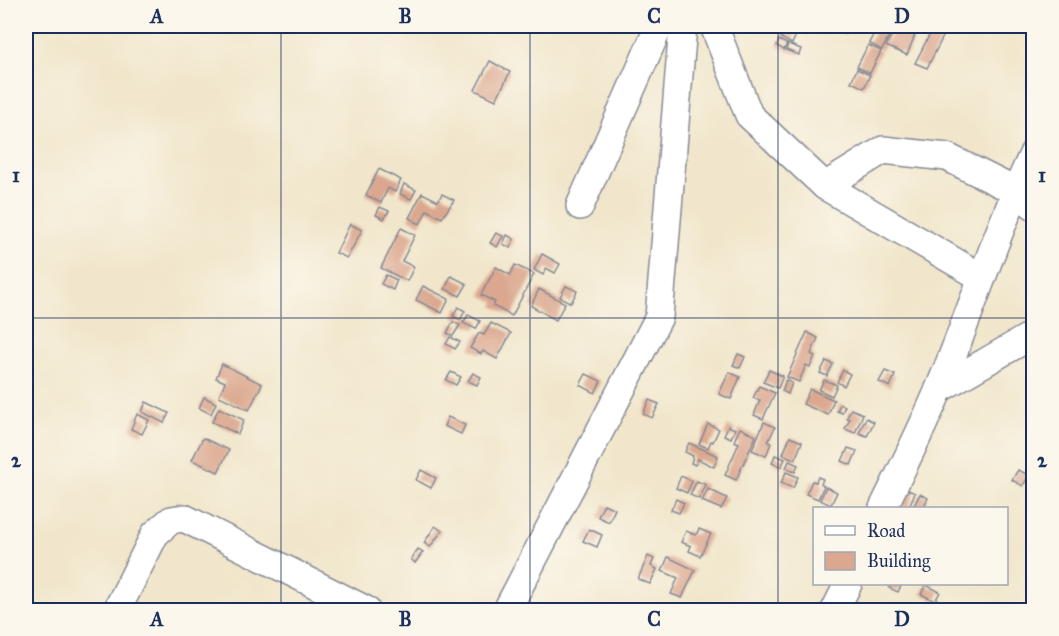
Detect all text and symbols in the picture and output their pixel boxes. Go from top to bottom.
text: A [148,4,164,28]
text: B [398,4,412,28]
text: C [647,4,661,28]
text: D [894,4,910,28]
text: 1 [12,163,20,187]
text: 1 [1038,163,1046,187]
text: 2 [11,448,22,472]
text: 2 [1037,448,1048,472]
legend [813,507,1008,585]
text: Road [867,520,905,542]
text: Building [867,550,931,573]
text: A [148,607,164,631]
text: B [398,607,412,631]
text: C [647,607,661,631]
text: D [894,607,910,631]

